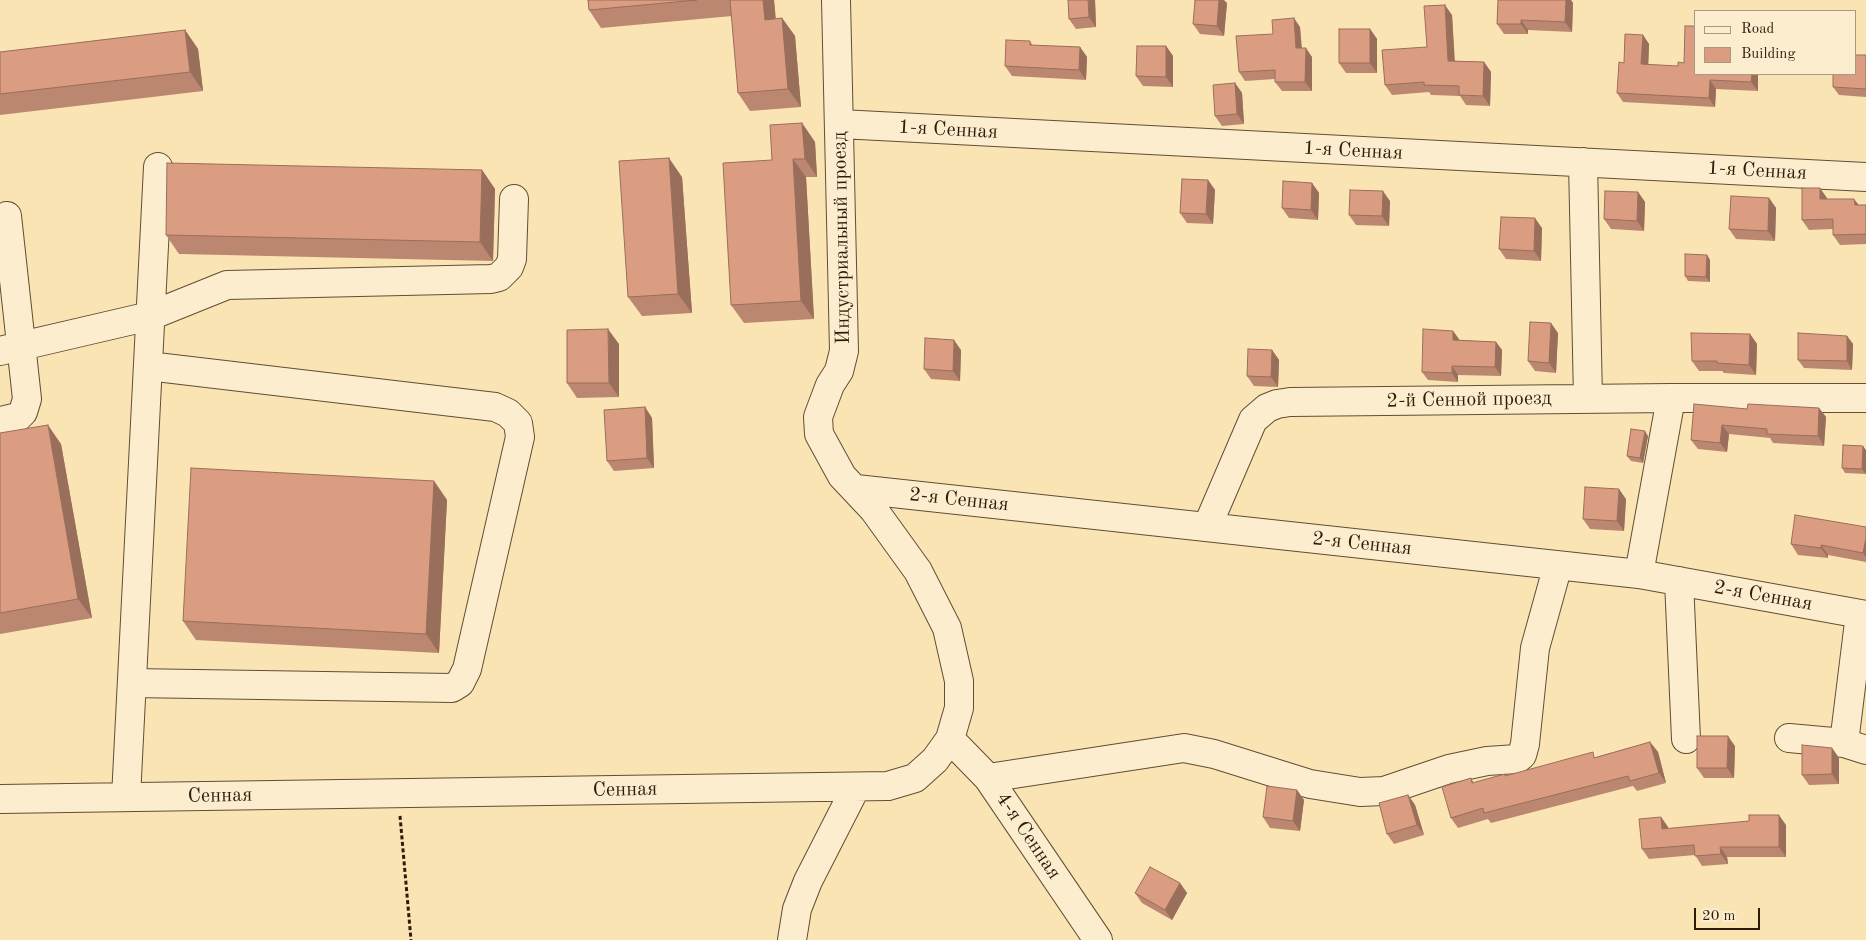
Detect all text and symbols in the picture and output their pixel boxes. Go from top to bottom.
legend [1694,10,1856,75]
text: Road [1741,22,1774,37]
text: Building [1741,47,1796,62]
street label: 1-я Сенная [898,115,998,145]
street label: Индустриальный проезд [828,131,856,345]
street label: 1-я Сенная [1303,136,1403,166]
street label: 1-я Сенная [1707,156,1807,186]
street label: 2-й Сенной проезд [1386,387,1552,413]
street label: 2-я Сенная [908,483,1010,517]
street label: 2-я Сенная [1311,527,1413,561]
street label: 2-я Сенная [1712,576,1814,616]
street label: Сенная [592,777,658,803]
street label: Сенная [187,783,253,809]
street label: 4-я Сенная [990,788,1066,884]
scale bar [1696,898,1762,930]
text: 20 m [1702,909,1736,924]

